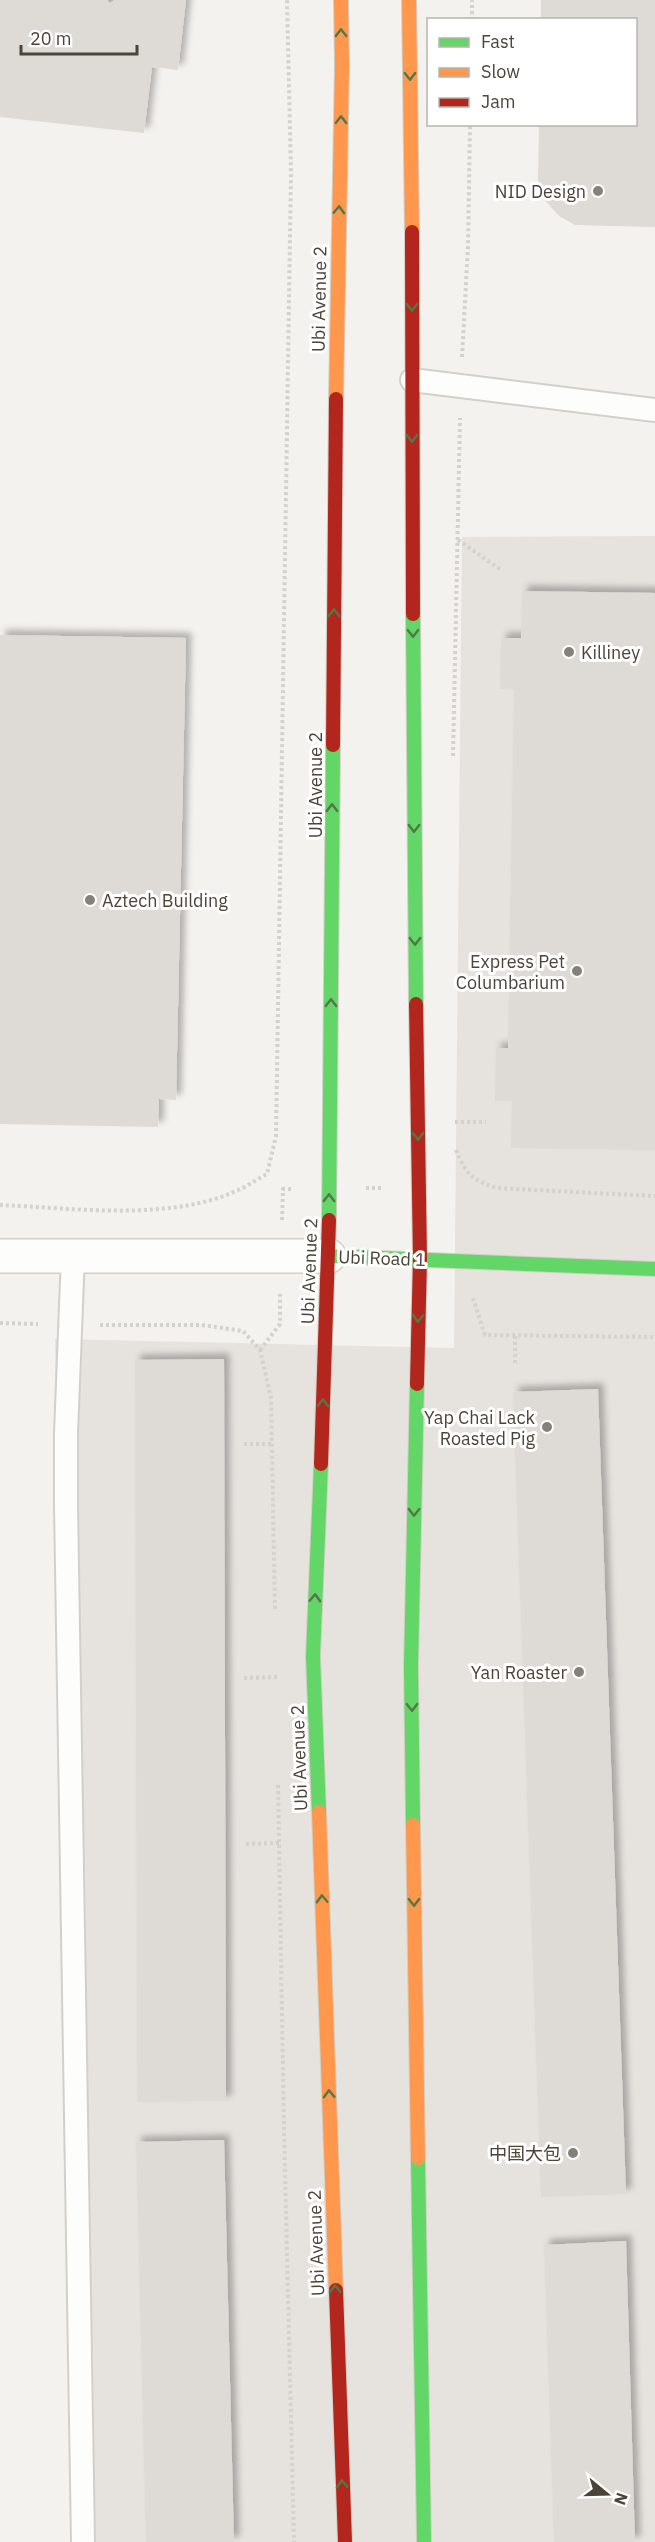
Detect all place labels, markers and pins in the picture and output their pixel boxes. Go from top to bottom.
place label: NID Design [495,180,586,203]
marker: NID Design [591,184,605,198]
place label: Killiney [581,641,640,664]
marker: Killiney [562,645,576,659]
place label: Aztech Building [102,889,228,912]
marker: Aztech Building [83,893,97,907]
place label: Express Pet Columbarium [456,950,565,994]
marker: Express Pet Columbarium [570,964,584,978]
place label: Yap Chai Lack Roasted Pig [424,1406,536,1450]
marker: Yap Chai Lack Roasted Pig [540,1420,554,1434]
place label: Yan Roaster [471,1661,567,1684]
marker: Yan Roaster [572,1665,586,1679]
place label: 中国大包 [489,2142,561,2165]
marker: 中国大包 [566,2146,580,2160]

